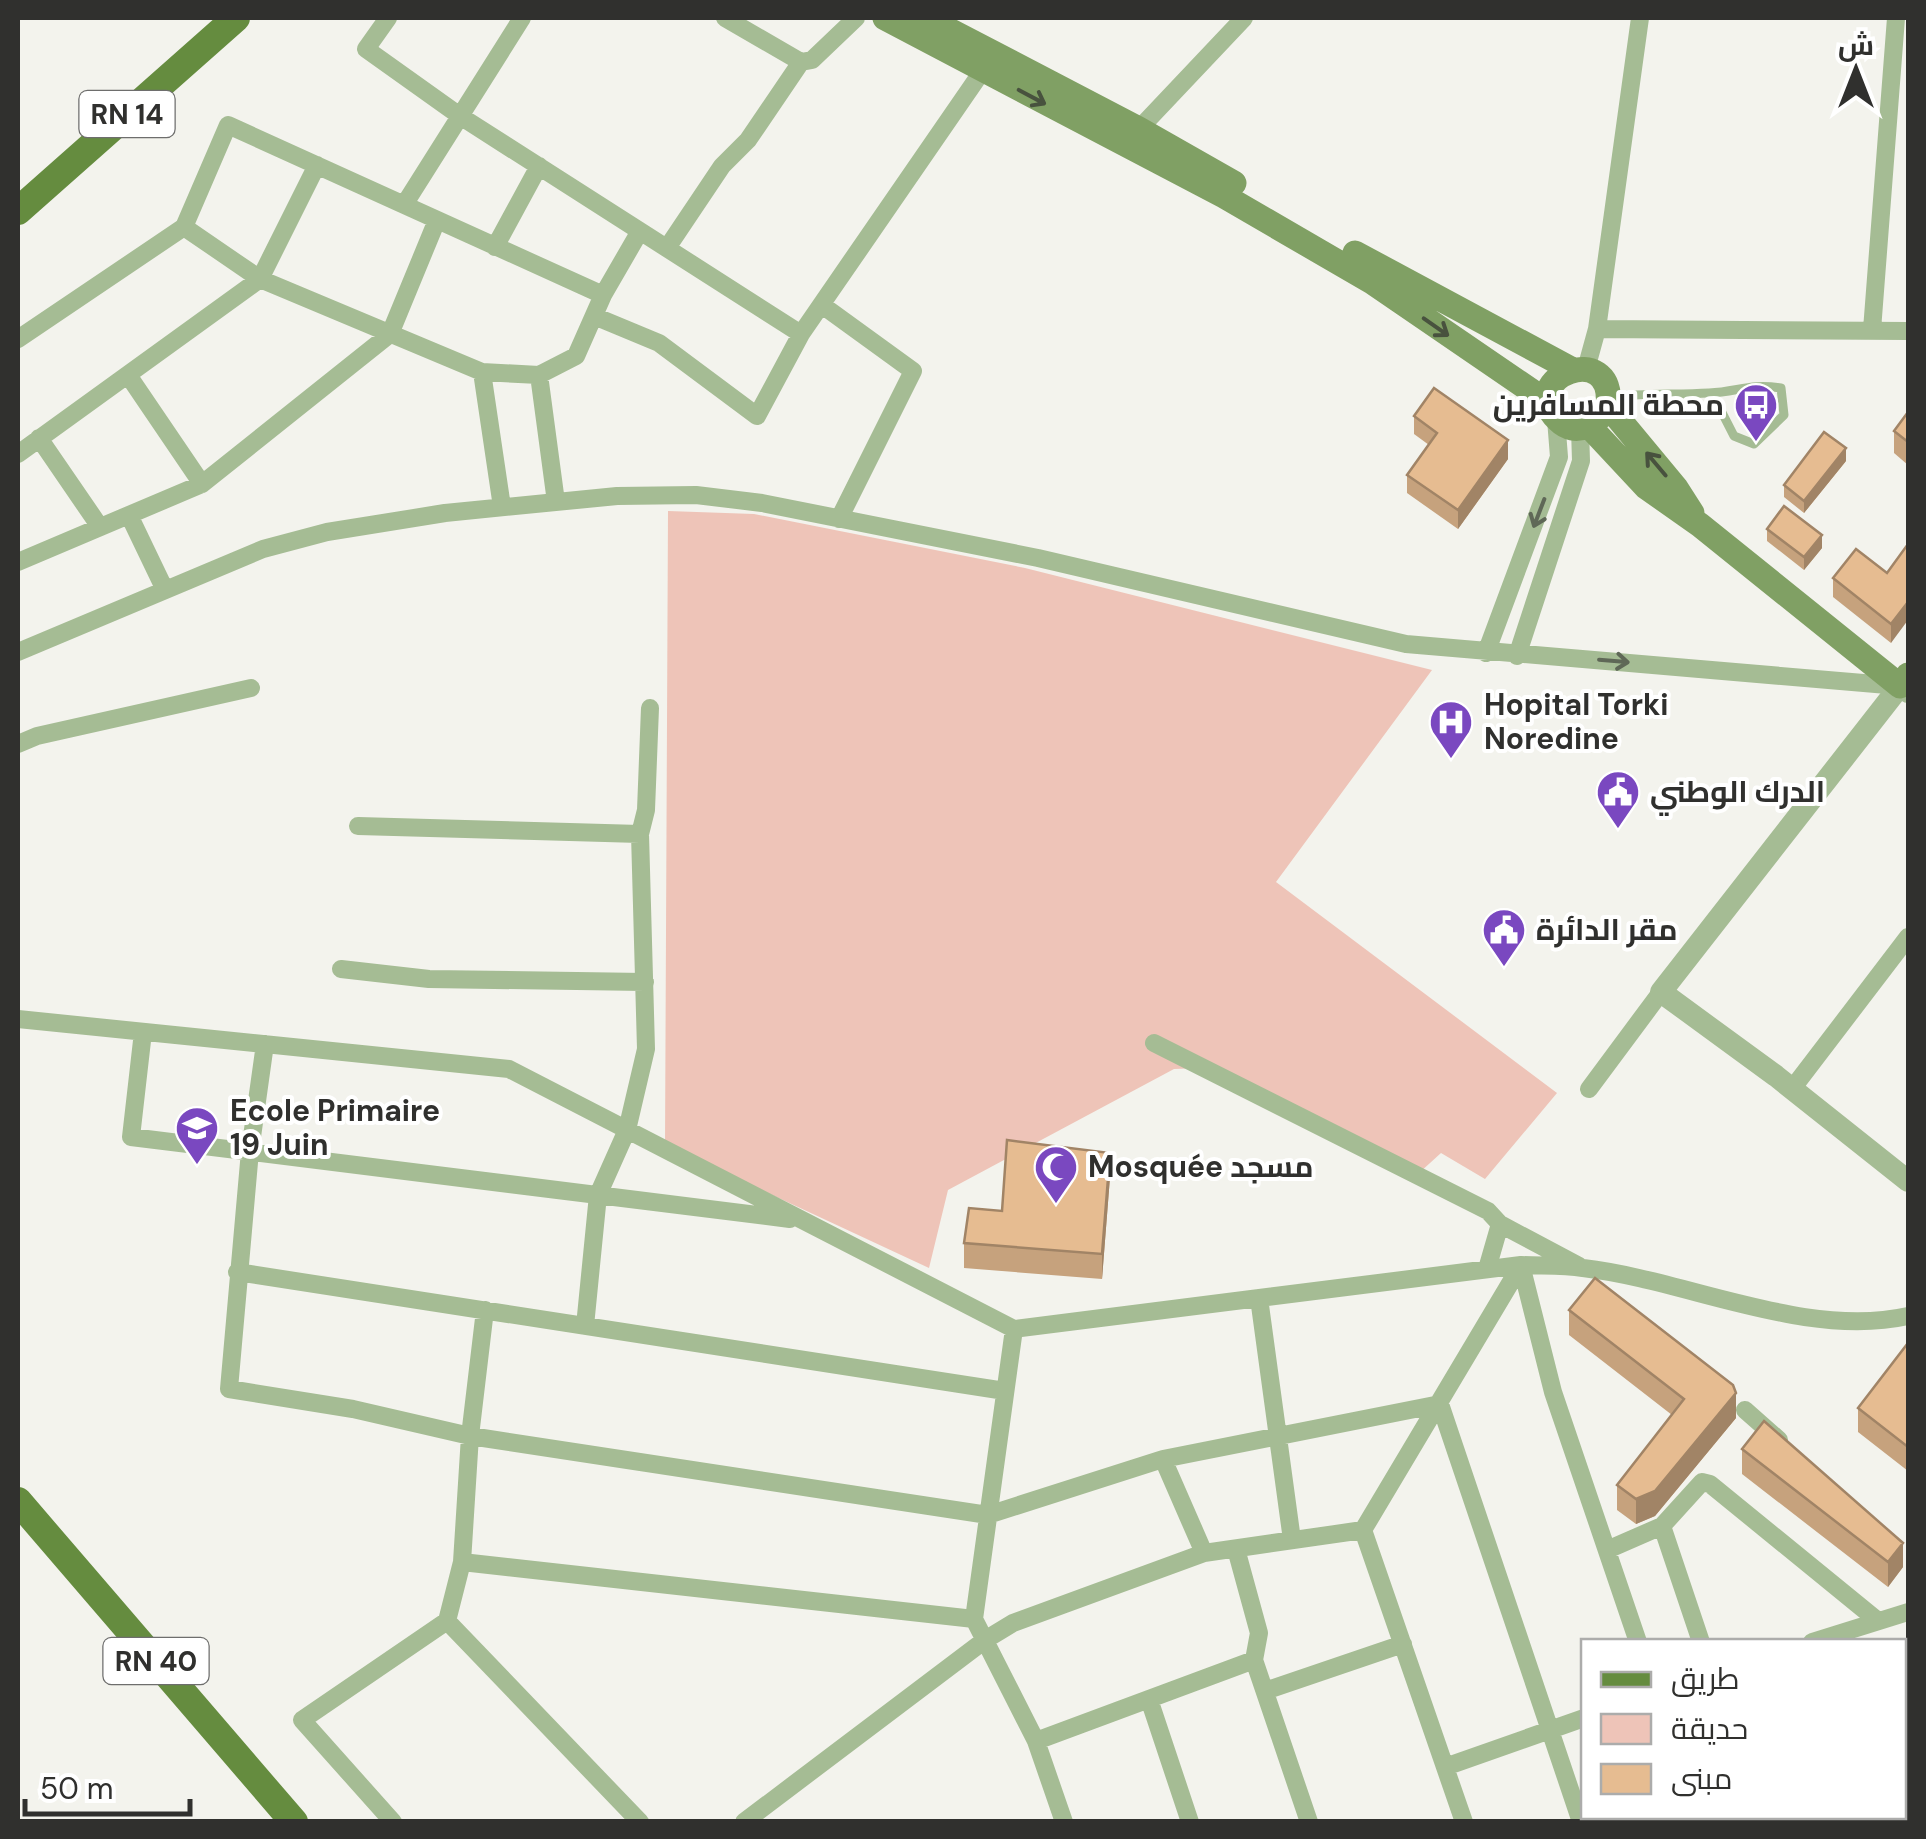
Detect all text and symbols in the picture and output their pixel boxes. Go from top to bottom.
north arrow [1806,20,1906,120]
text: ش [1838,27,1874,64]
one-way arrow [1017,88,1046,108]
road number: RN 14 [80,91,174,137]
one-way arrow [1421,316,1449,337]
bus stop icon: محطة المسافرين [1733,382,1779,443]
place label: محطة المسافرين [1493,385,1724,424]
one-way arrow [1645,451,1667,477]
one-way arrow [1528,497,1546,527]
one-way arrow [1597,651,1630,670]
place label: Hopital Torki Noredine [1484,685,1669,758]
hospital icon: Hopital Torki Noredine [1428,699,1474,760]
public building icon: الدرك الوطني [1595,769,1641,830]
place label: الدرك الوطني [1650,772,1825,816]
public building icon: مقر الدائرة [1481,907,1527,968]
place label: مقر الدائرة [1536,910,1677,949]
place label: Ecole Primaire 19 Juin [230,1091,440,1164]
school or university icon: Ecole Primaire 19 Juin [174,1105,220,1166]
mosque icon: Mosquée مسجد [1033,1144,1079,1205]
place label: Mosquée مسجد [1088,1147,1314,1186]
road number: RN 40 [104,1638,208,1684]
legend [1581,1639,1906,1819]
text: طريق [1671,1659,1740,1698]
text: حديقة [1671,1709,1748,1748]
scale bar [25,1754,190,1816]
text: مبنى [1671,1759,1732,1798]
text: 50 m [40,1769,114,1808]

